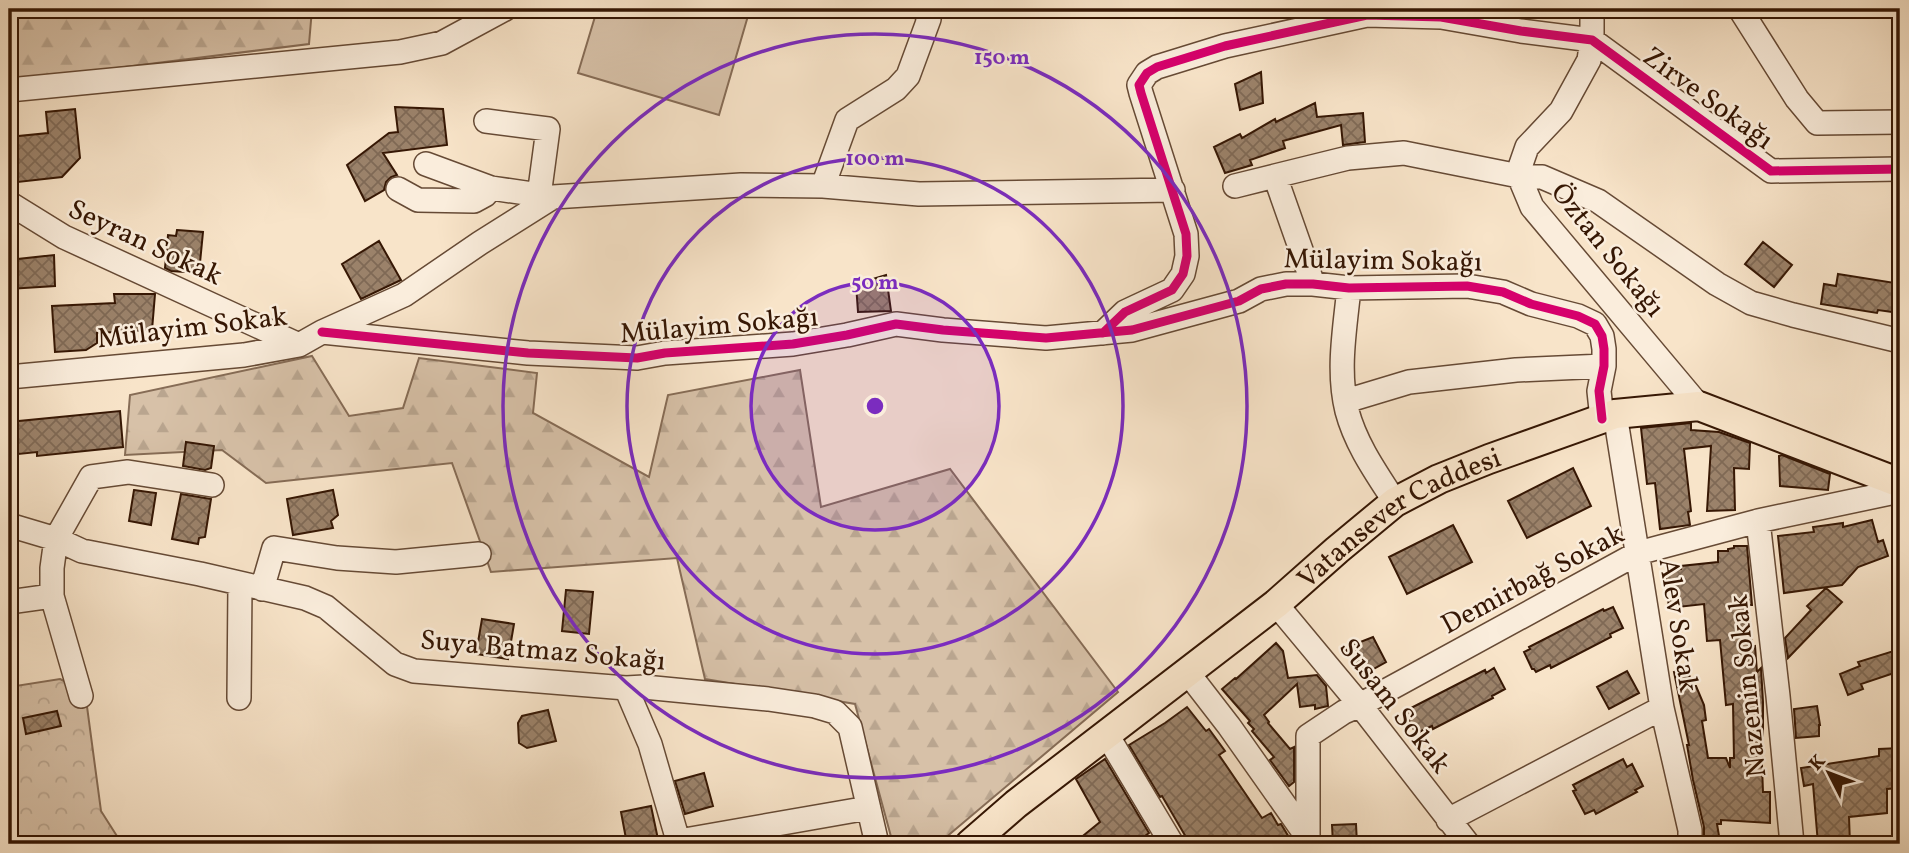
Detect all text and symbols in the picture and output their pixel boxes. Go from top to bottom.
street label: Zirve Sokağı [1634,38,1781,160]
text: 150 m [974,44,1030,73]
text: 100 m [845,145,905,174]
street label: Öztan Sokağı [1541,175,1673,326]
street label: Seyran Sokak [61,190,228,296]
street label: Mülayim Sokağı [1283,240,1483,283]
text: 50 m [851,269,899,298]
street label: Mülayim Sokak [95,297,290,359]
street label: Mülayim Sokağı [619,298,820,355]
centre of rings [863,394,887,418]
street label: Vatansever Caddesi [1289,439,1507,599]
street label: Demirbağ Sokak [1435,515,1632,645]
street label: Alev Sokak [1648,556,1707,695]
street label: Nazenin Sokak [1719,592,1777,779]
street label: Suya Batmaz Sokağı [418,621,667,682]
street label: Susam Sokak [1329,631,1459,782]
north arrow [1794,738,1864,808]
text: K [1804,749,1832,777]

